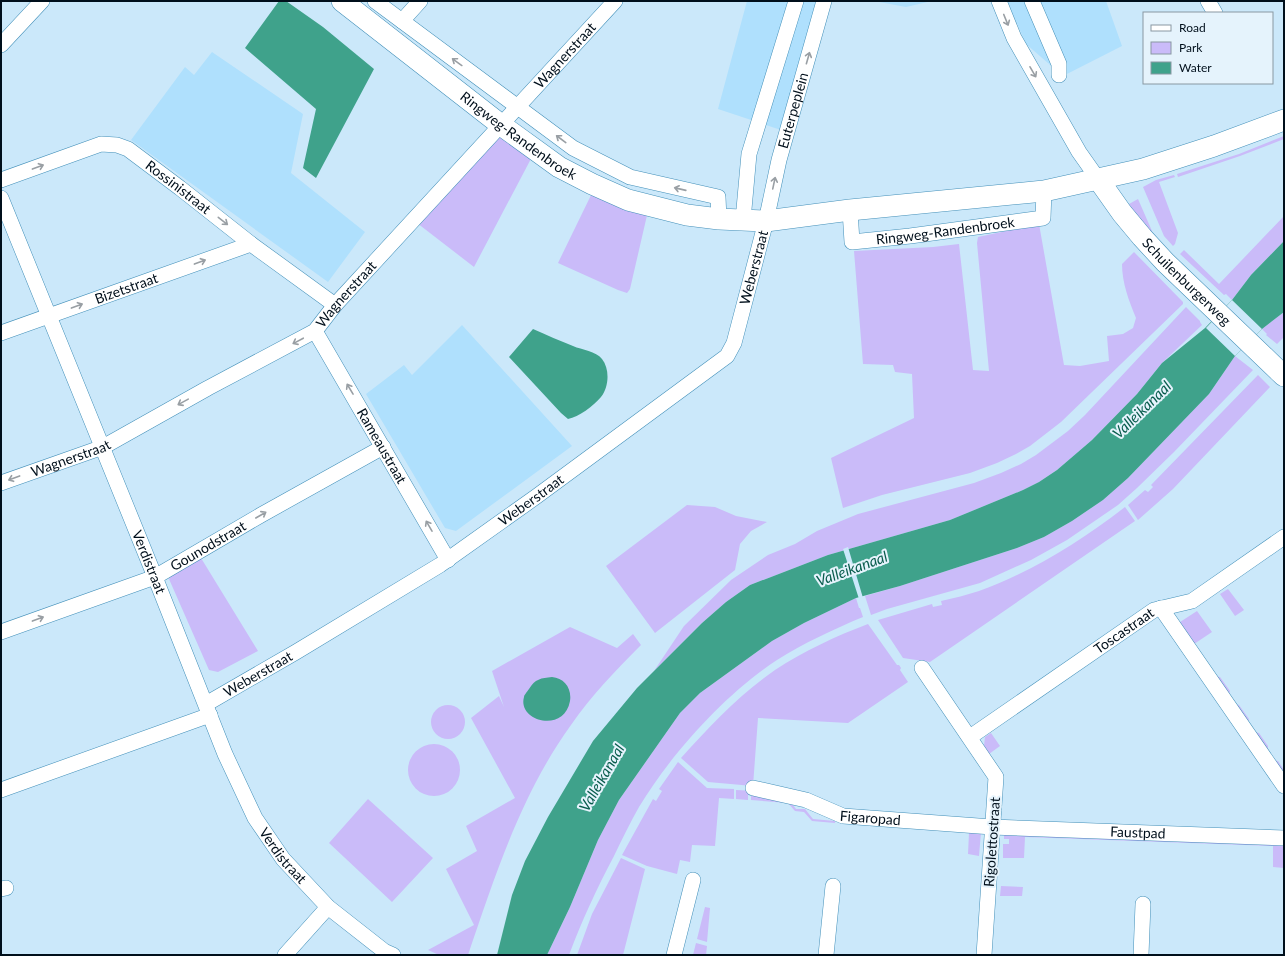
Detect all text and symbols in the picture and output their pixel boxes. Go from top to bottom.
legend [1143,12,1273,84]
one-way arrow [1003,13,1010,25]
street label: Wagnerstraat [530,19,599,91]
text: Road [1179,20,1206,35]
text: Park [1179,40,1203,55]
one-way arrow [805,51,813,64]
one-way arrow [451,58,462,66]
text: Water [1179,60,1212,75]
one-way arrow [1030,66,1038,78]
street label: Euterpeplein [774,70,811,150]
street label: Ringweg-Randenbroek [457,87,580,183]
one-way arrow [556,135,567,143]
street label: Rossinistraat [142,156,215,217]
one-way arrow [31,162,43,170]
one-way arrow [771,177,779,190]
one-way arrow [674,185,687,192]
street label: Ringweg-Randenbroek [875,213,1016,247]
one-way arrow [217,217,228,226]
street label: Weberstraat [735,228,771,307]
street label: Schuilenburgerweg [1139,234,1235,329]
street label: Wagnerstraat [312,257,379,331]
one-way arrow [193,258,206,265]
street label: Bizetstraat [92,269,160,307]
one-way arrow [71,301,83,309]
one-way arrow [292,337,304,345]
water label: Valleikanaal [1108,376,1175,442]
one-way arrow [345,383,353,395]
one-way arrow [177,398,189,406]
street label: Rameaustraat [354,405,411,486]
street label: Wagnerstraat [29,436,113,480]
street label: Weberstraat [495,470,567,529]
one-way arrow [9,475,21,483]
one-way arrow [255,510,267,518]
street label: Gounodstraat [167,517,249,574]
one-way arrow [424,520,432,532]
street label: Verdistraat [129,528,170,596]
water label: Valleikanaal [814,547,890,589]
street label: Toscastraat [1090,604,1157,657]
one-way arrow [31,614,43,622]
street label: Weberstraat [220,647,295,700]
water label: Valleikanaal [575,740,628,814]
street label: Rigolettostraat [980,796,1003,888]
street label: Figaropad [839,807,901,828]
street label: Faustpad [1110,822,1166,842]
street label: Verdistraat [256,824,311,887]

